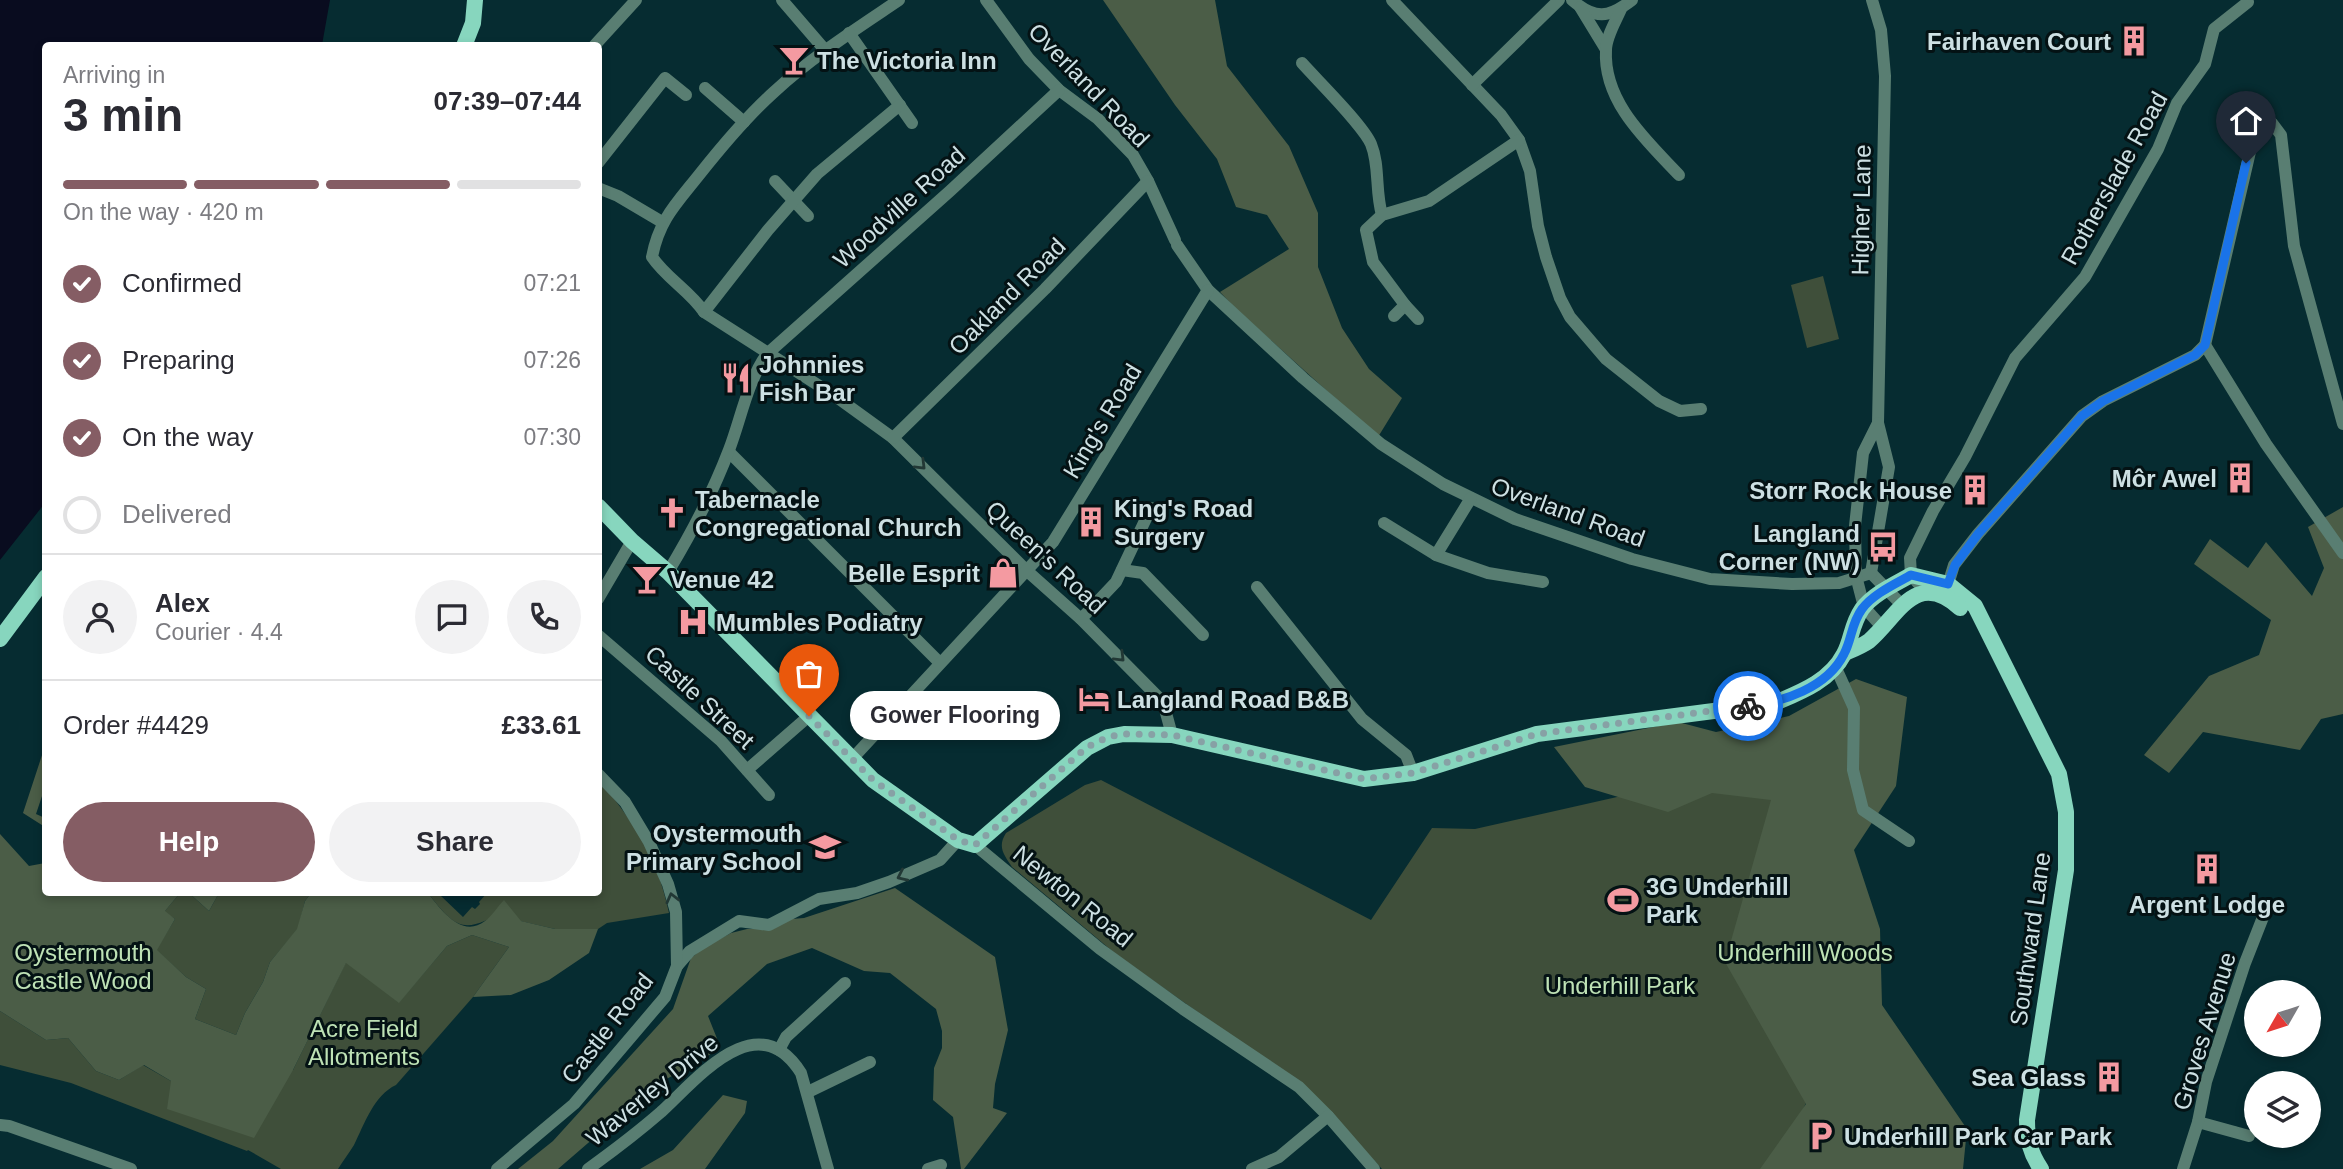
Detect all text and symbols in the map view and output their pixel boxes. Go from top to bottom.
street label: Overland Road [1023,18,1155,152]
building icon: Fairhaven Court [2117,24,2151,58]
place label: Fairhaven Court [1927,28,2111,55]
bar icon: The Victoria Inn [777,43,811,77]
place label: The Victoria Inn [817,47,997,74]
text: Arriving in [63,62,165,88]
text: 07:39–07:44 [434,86,581,116]
street label: Rotherslade Road [2055,87,2173,269]
text: 3 min [63,89,183,141]
pin [2216,91,2276,163]
icon: home [2227,102,2265,140]
street label: Woodville Road [828,141,970,273]
street label: Higher Lane [1846,144,1876,276]
text: On the way · 420 m [63,199,264,225]
street label: Oakland Road [943,232,1071,360]
icon: check [63,265,101,303]
text: Confirmed [122,268,242,298]
text: 07:21 [523,270,581,296]
icon: check [63,342,101,380]
text: Preparing [122,345,235,375]
text: 07:26 [523,347,581,373]
place label: Johnnies Fish Bar [759,351,864,406]
street label: King's Road [1057,359,1147,483]
restaurant icon: Johnnies Fish Bar [719,361,753,395]
icon: check [63,419,101,457]
text: On the way [122,422,254,452]
text: 07:30 [523,424,581,450]
one-way arrow [912,457,925,470]
building icon: Môr Awel [2223,461,2257,495]
place label: Môr Awel [2112,465,2217,492]
street label: Overland Road [1488,472,1648,552]
building icon: Storr Rock House [1958,473,1992,507]
place label: Storr Rock House [1749,477,1952,504]
place label: Tabernacle Congregational Church [695,486,962,541]
street label: Queen's Road [981,495,1111,619]
place label: King's Road Surgery [1114,495,1253,550]
church icon: Tabernacle Congregational Church [655,496,689,530]
text: Delivered [122,499,232,529]
building icon: King's Road Surgery [1074,505,1108,539]
place label: Langland Corner (NW) [1719,520,1860,575]
bus stop icon: Langland Corner (NW) [1866,530,1900,564]
shop icon: Belle Esprit [986,556,1020,590]
place label: Belle Esprit [848,560,980,587]
bar icon: Venue 42 [630,562,664,596]
place label: Venue 42 [670,566,774,593]
button: person [63,580,137,654]
button: chat [415,580,489,654]
button: phone [507,580,581,654]
text: Alex [155,588,210,618]
hospital icon: Mumbles Podiatry [676,605,710,639]
place label: Mumbles Podiatry [716,609,923,636]
text: Courier · 4.4 [155,619,283,645]
street label: Castle Street [640,640,760,754]
pin [779,644,839,716]
one-way arrow [1111,649,1124,662]
icon: bag [790,655,828,693]
courier [1713,671,1783,741]
hotel icon: Langland Road B&B [1077,682,1111,716]
place label: Langland Road B&B [1117,686,1349,713]
icon: bike [1729,687,1767,725]
callout: Gower Flooring [851,692,1061,740]
text: Gower Flooring [870,702,1040,728]
text: Order #4429 [63,710,209,740]
text: £33.61 [501,710,581,740]
button: Help [63,802,315,882]
button: Share [329,802,581,882]
place label: Oystermouth Primary School [626,820,802,875]
school or university icon: Oystermouth Primary School [808,830,842,864]
street label: Newton Road [1008,840,1138,952]
street label: Southward Lane [2004,851,2056,1027]
building icon: Argent Lodge [2190,852,2224,886]
one-way arrow [897,868,909,882]
place label: 3G Underhill Park [1646,873,1789,928]
sports icon: 3G Underhill Park [1606,883,1640,917]
place label: Argent Lodge [2129,891,2285,918]
one-way arrow [666,892,680,904]
park label: Oystermouth Castle Wood [14,939,152,994]
park label: Underhill Woods [1717,939,1893,966]
street label: Groves Avenue [2167,949,2241,1113]
street label: Castle Road [556,968,658,1088]
park label: Underhill Park [1545,972,1696,999]
north arrow [2244,980,2320,1057]
map controls [2244,980,2321,1148]
park label: Acre Field Allotments [308,1015,420,1070]
street label: Waverley Drive [581,1029,723,1151]
building icon: Sea Glass [2092,1060,2126,1094]
place label: Sea Glass [1971,1064,2086,1091]
button: layers [2244,1071,2321,1148]
parking icon: Underhill Park Car Park [1804,1119,1838,1153]
place label: Underhill Park Car Park [1844,1123,2113,1150]

